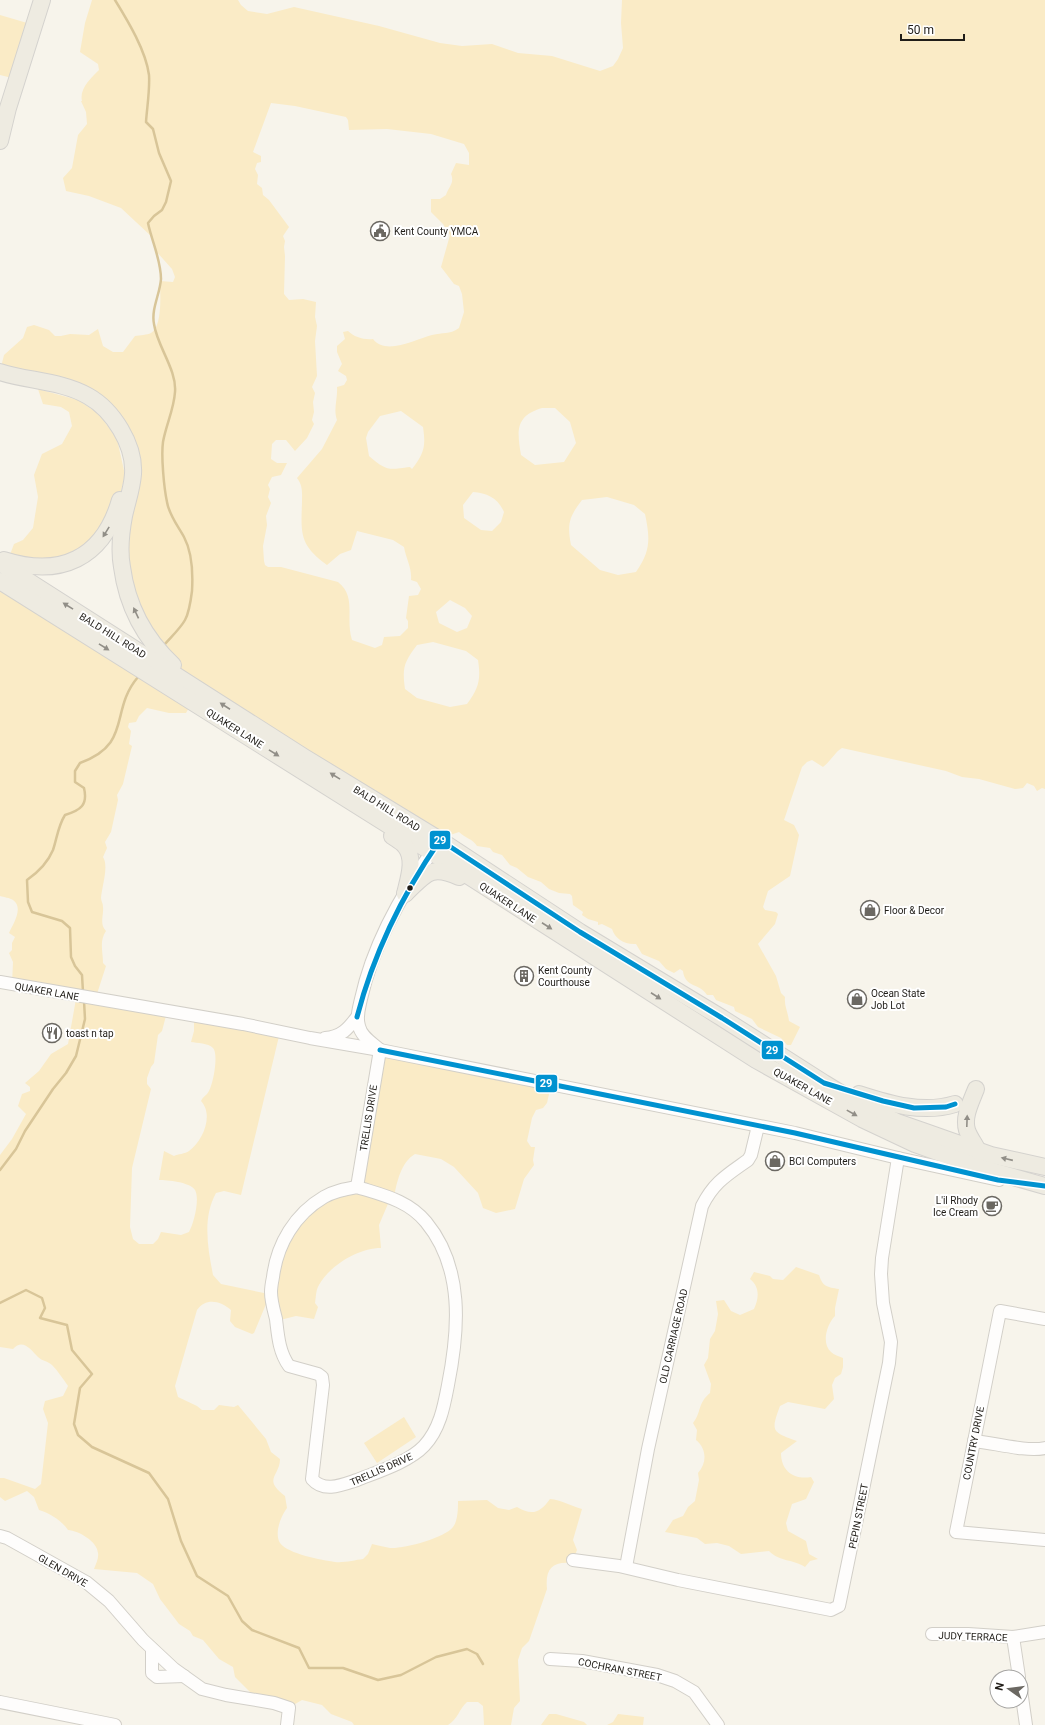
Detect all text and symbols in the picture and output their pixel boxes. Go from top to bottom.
scale bar [901,16,964,42]
text: 50 m [907,23,934,37]
public building icon: Kent County YMCA [369,220,391,242]
place label: Kent County YMCA [394,226,479,237]
one-way arrow [102,526,109,538]
one-way arrow [62,603,74,610]
one-way arrow [133,608,139,619]
street label: BALD HILL ROAD [77,611,148,660]
one-way arrow [98,643,110,650]
one-way arrow [220,702,230,710]
street label: QUAKER LANE [204,706,266,751]
one-way arrow [269,749,279,757]
one-way arrow [329,772,341,779]
street label: BALD HILL ROAD [351,784,422,833]
line badge: 29 [429,830,451,850]
text: 29 [434,834,446,847]
street label: QUAKER LANE [477,880,538,925]
unlabelled marker [405,883,415,893]
shop icon: Floor & Decor [859,899,881,921]
place label: Floor & Decor [884,905,945,916]
one-way arrow [541,922,552,930]
building icon: Kent County Courthouse [513,965,535,987]
place label: Kent County Courthouse [538,965,592,988]
street label: QUAKER LANE [14,980,80,1003]
shop icon: Ocean State Job Lot [846,988,868,1010]
place label: Ocean State Job Lot [871,988,925,1011]
one-way arrow [651,992,661,1000]
restaurant icon: toast n tap [41,1022,63,1044]
place label: toast n tap [66,1028,114,1039]
line badge: 29 [761,1040,784,1060]
text: 29 [766,1044,778,1057]
street label: QUAKER LANE [772,1066,834,1107]
line badge: 29 [535,1074,558,1093]
text: 29 [540,1077,552,1090]
street label: TRELLIS DRIVE [358,1084,379,1152]
one-way arrow [846,1109,858,1116]
one-way arrow [964,1114,970,1127]
shop icon: BCI Computers [764,1150,786,1172]
one-way arrow [1001,1155,1013,1161]
place label: BCI Computers [789,1156,856,1167]
place label: L'il Rhody Ice Cream [933,1195,978,1218]
cafe icon: L'il Rhody Ice Cream [981,1195,1003,1217]
street label: OLD CARRIAGE ROAD [657,1288,690,1385]
street label: COUNTRY DRIVE [961,1405,986,1481]
street label: TRELLIS DRIVE [348,1451,414,1488]
street label: PEPIN STREET [847,1483,870,1550]
street label: GLEN DRIVE [36,1552,90,1589]
street label: JUDY TERRACE [938,1630,1008,1643]
street label: COCHRAN STREET [577,1656,663,1683]
north arrow [989,1669,1029,1709]
text: N [993,1681,1007,1692]

